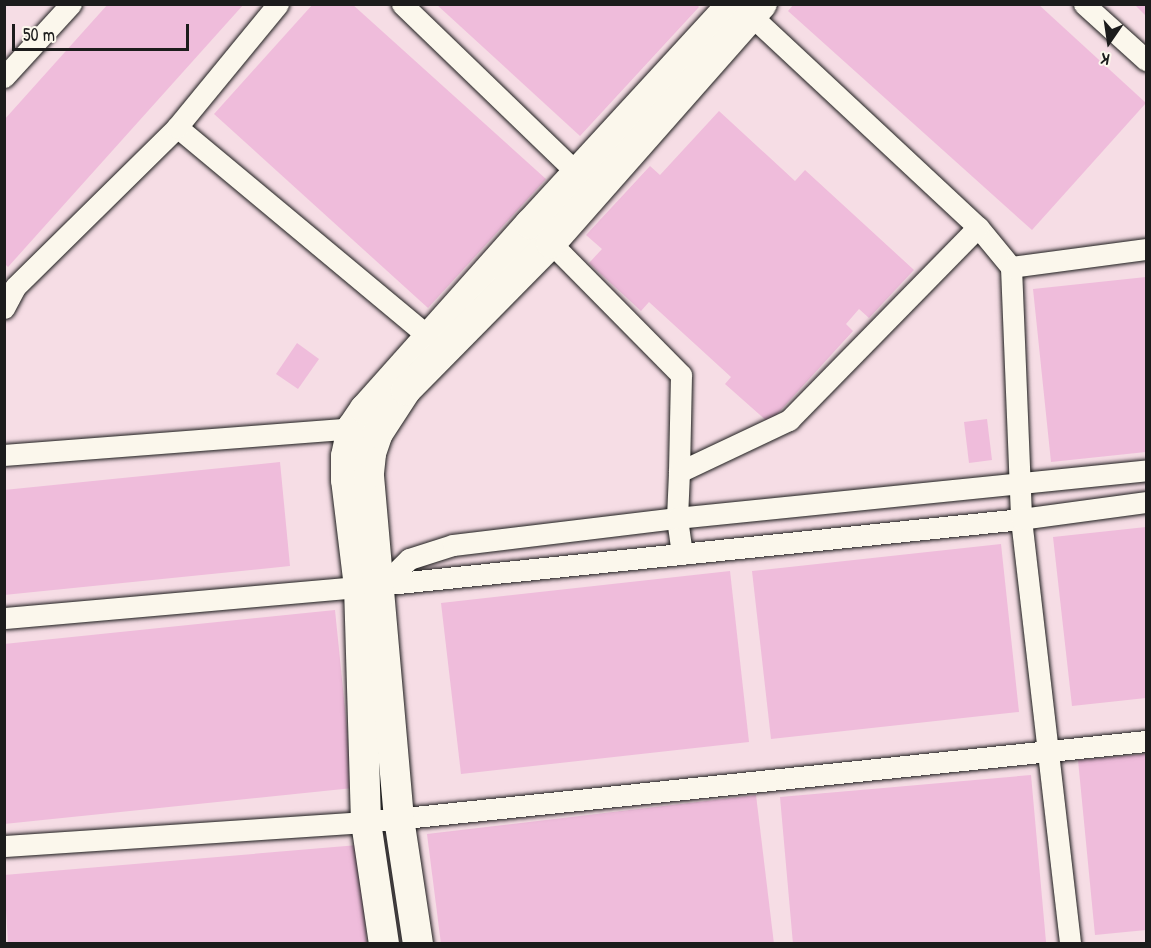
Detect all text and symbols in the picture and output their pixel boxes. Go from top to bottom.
scale bar [15,12,192,50]
north arrow [1079,12,1139,72]
text: 50 m [23,22,55,47]
text: K [1098,48,1112,71]

